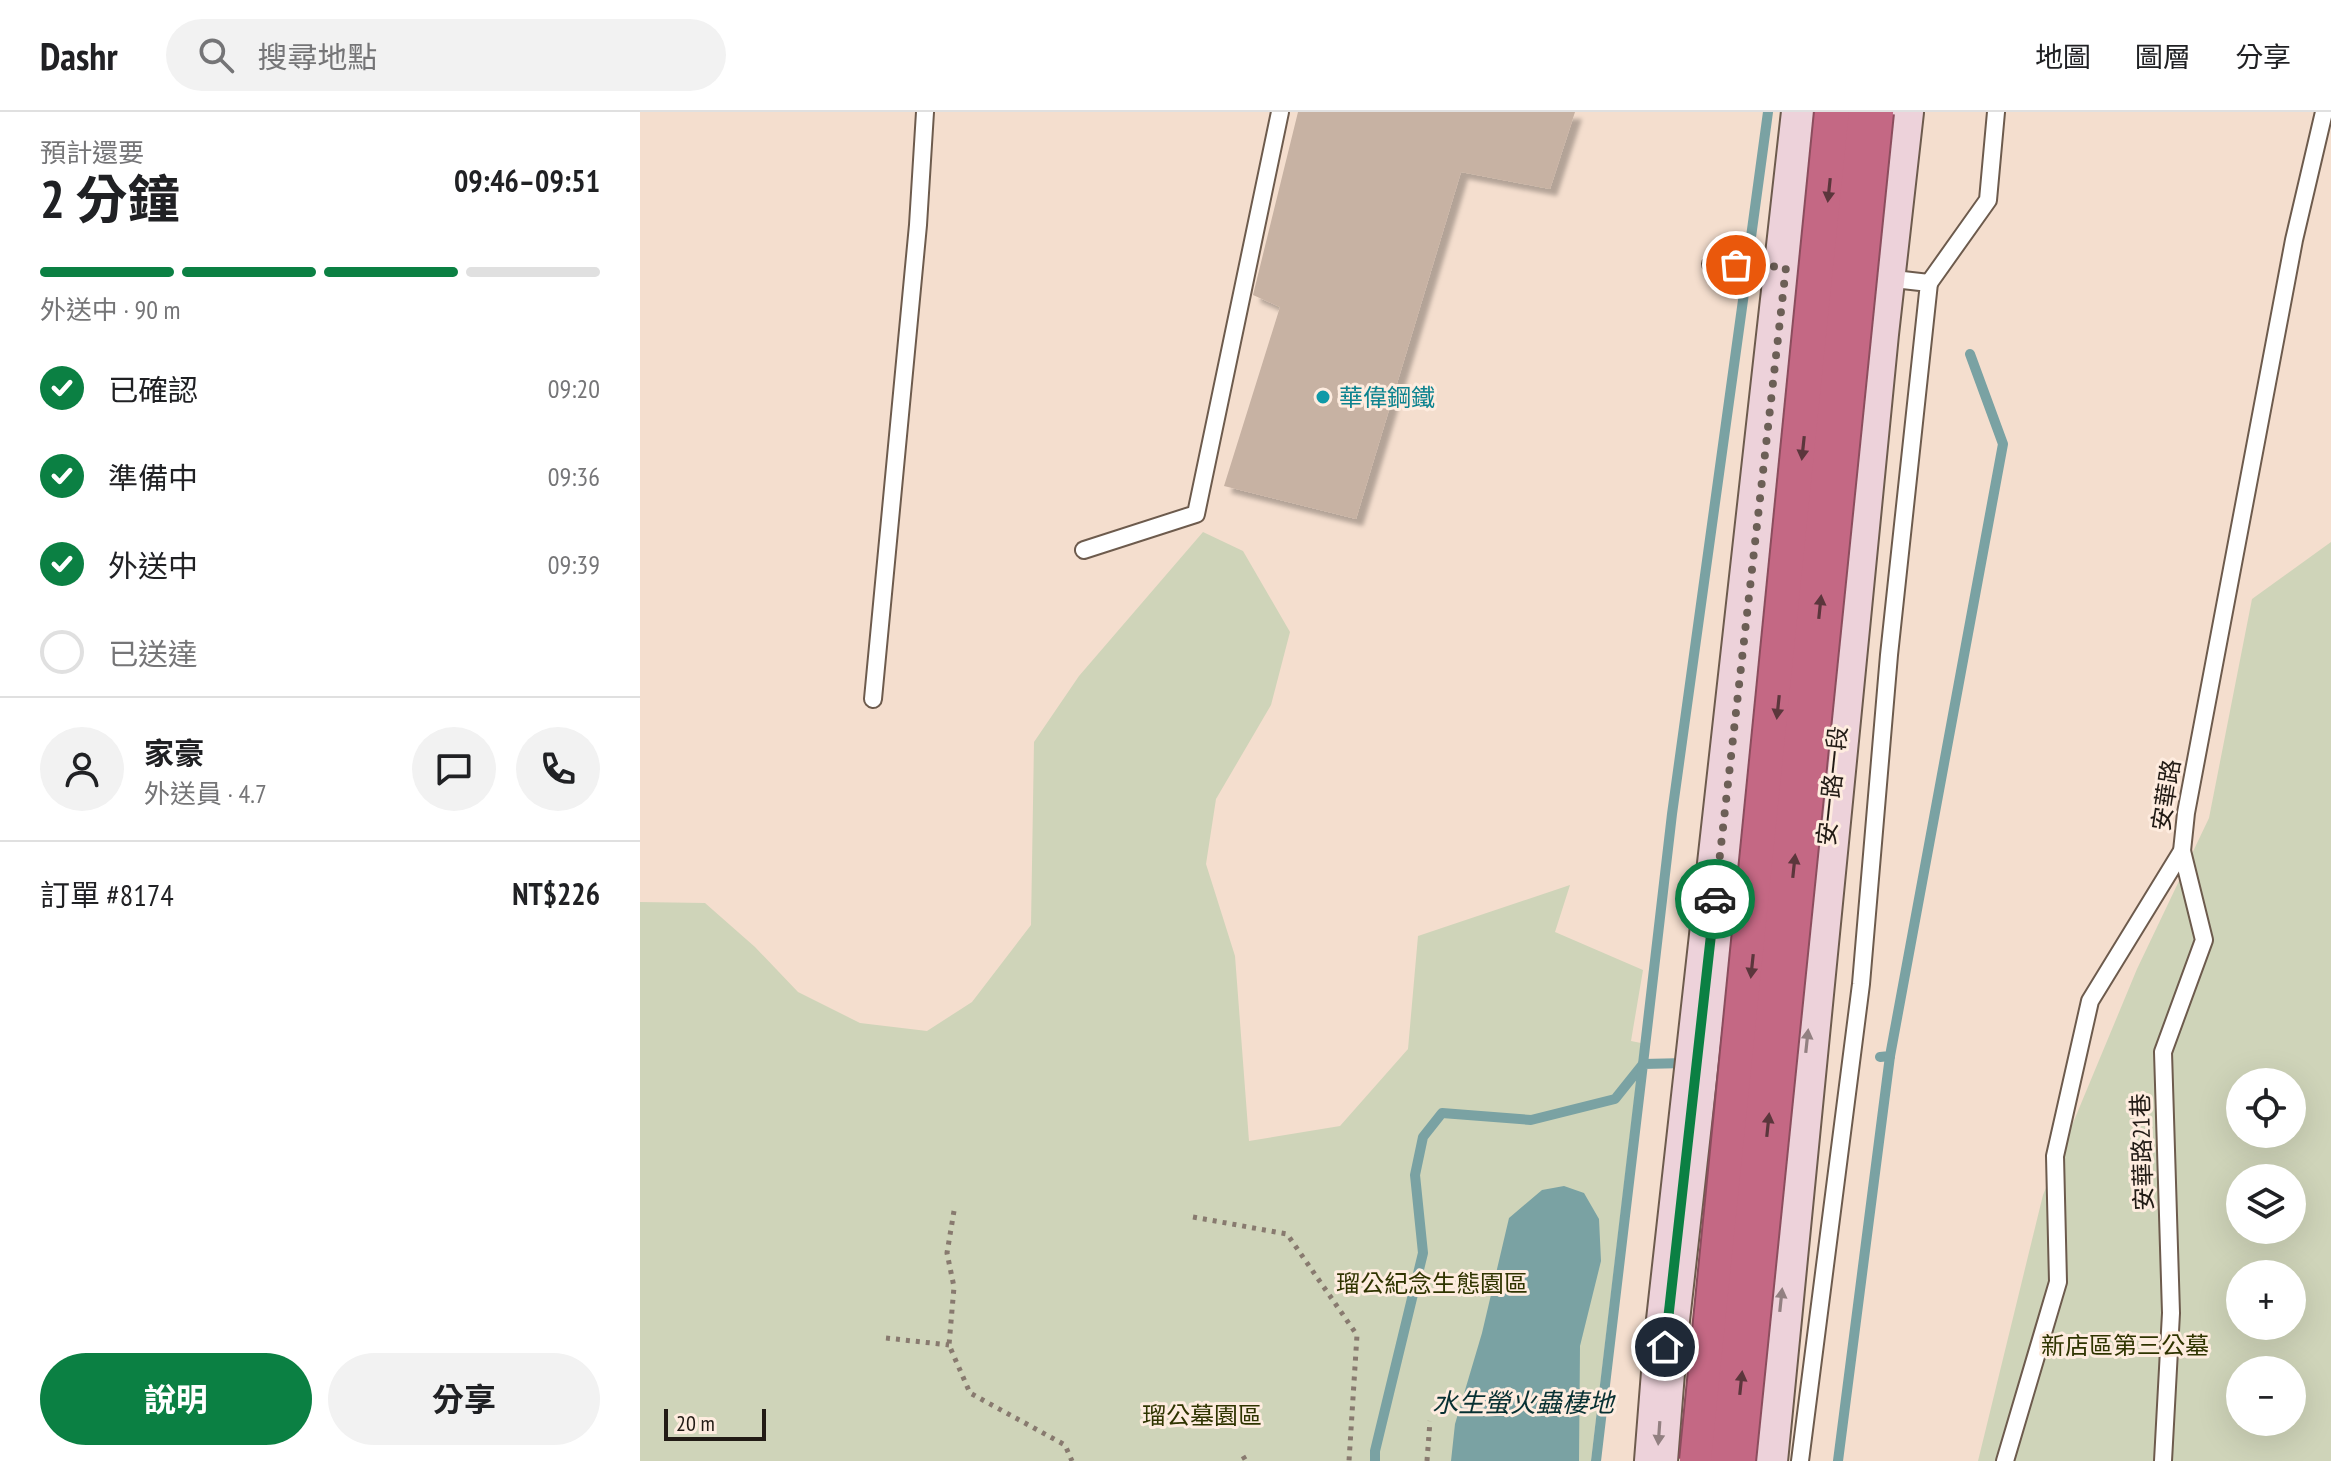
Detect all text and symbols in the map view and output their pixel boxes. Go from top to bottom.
search box [166,19,726,91]
text: Dashr [40,31,118,80]
icon: search [194,33,238,77]
text: 搜尋地點 [258,37,378,76]
text: 地圖 [2035,38,2091,75]
text: 圖層 [2135,38,2191,75]
text: 分享 [2235,38,2291,75]
text: 預計還要 [40,136,144,169]
text: 09:46–09:51 [454,161,600,200]
text: 2 分鐘 [40,165,180,232]
one-way arrow [1823,178,1836,203]
pin [1702,231,1770,299]
icon: bag [1714,243,1758,287]
text: 外送中 · 90 m [40,293,180,326]
icon: check [40,366,84,410]
text: 已確認 [108,370,198,409]
text: 09:20 [548,372,600,405]
place label: 華偉鋼鐵 [1339,382,1435,413]
marker: 華偉鋼鐵 [1314,388,1332,406]
one-way arrow [1797,436,1810,461]
icon: check [40,454,84,498]
text: 準備中 [108,458,198,497]
text: 09:36 [548,460,600,493]
icon: check [40,542,84,586]
text: 外送中 [108,546,198,585]
text: 09:39 [548,548,600,581]
one-way arrow [1814,595,1827,620]
text: 已送達 [108,634,198,673]
one-way arrow [1771,695,1784,720]
street label: 安一路一段 [1810,725,1854,847]
button: person [40,727,124,811]
button: chat [412,727,496,811]
button: phone [516,727,600,811]
text: 家豪 [144,733,204,772]
street label: 安華路 [2145,757,2187,833]
text: 外送員 · 4.7 [144,777,267,810]
one-way arrow [1788,853,1801,878]
courier [1675,859,1755,939]
text: NT$226 [512,874,600,913]
text: 訂單 #8174 [40,875,174,914]
icon: car [1693,877,1737,921]
one-way arrow [1745,954,1758,979]
one-way arrow [1800,1028,1813,1053]
map controls [2226,1068,2306,1436]
button: locate [2226,1068,2306,1148]
street label: 安華路21巷 [2124,1093,2160,1211]
one-way arrow [1761,1112,1774,1137]
button: layers [2226,1164,2306,1244]
button: + [2226,1260,2306,1340]
park label: 瑠公紀念生態園區 [1336,1268,1528,1299]
one-way arrow [1774,1287,1787,1312]
pin [1631,1313,1699,1381]
icon: home [1643,1325,1687,1369]
park label: 新店區第三公墓 [2041,1330,2209,1361]
button: 說明 [40,1353,312,1445]
button: 分享 [328,1353,600,1445]
button: − [2226,1356,2306,1436]
one-way arrow [1735,1370,1748,1395]
water label: 水生螢火蟲棲地 [1432,1386,1616,1419]
park label: 瑠公墓園區 [1142,1400,1262,1431]
scale bar [664,1405,766,1441]
text: 20 m [676,1409,715,1437]
one-way arrow [1652,1421,1665,1446]

